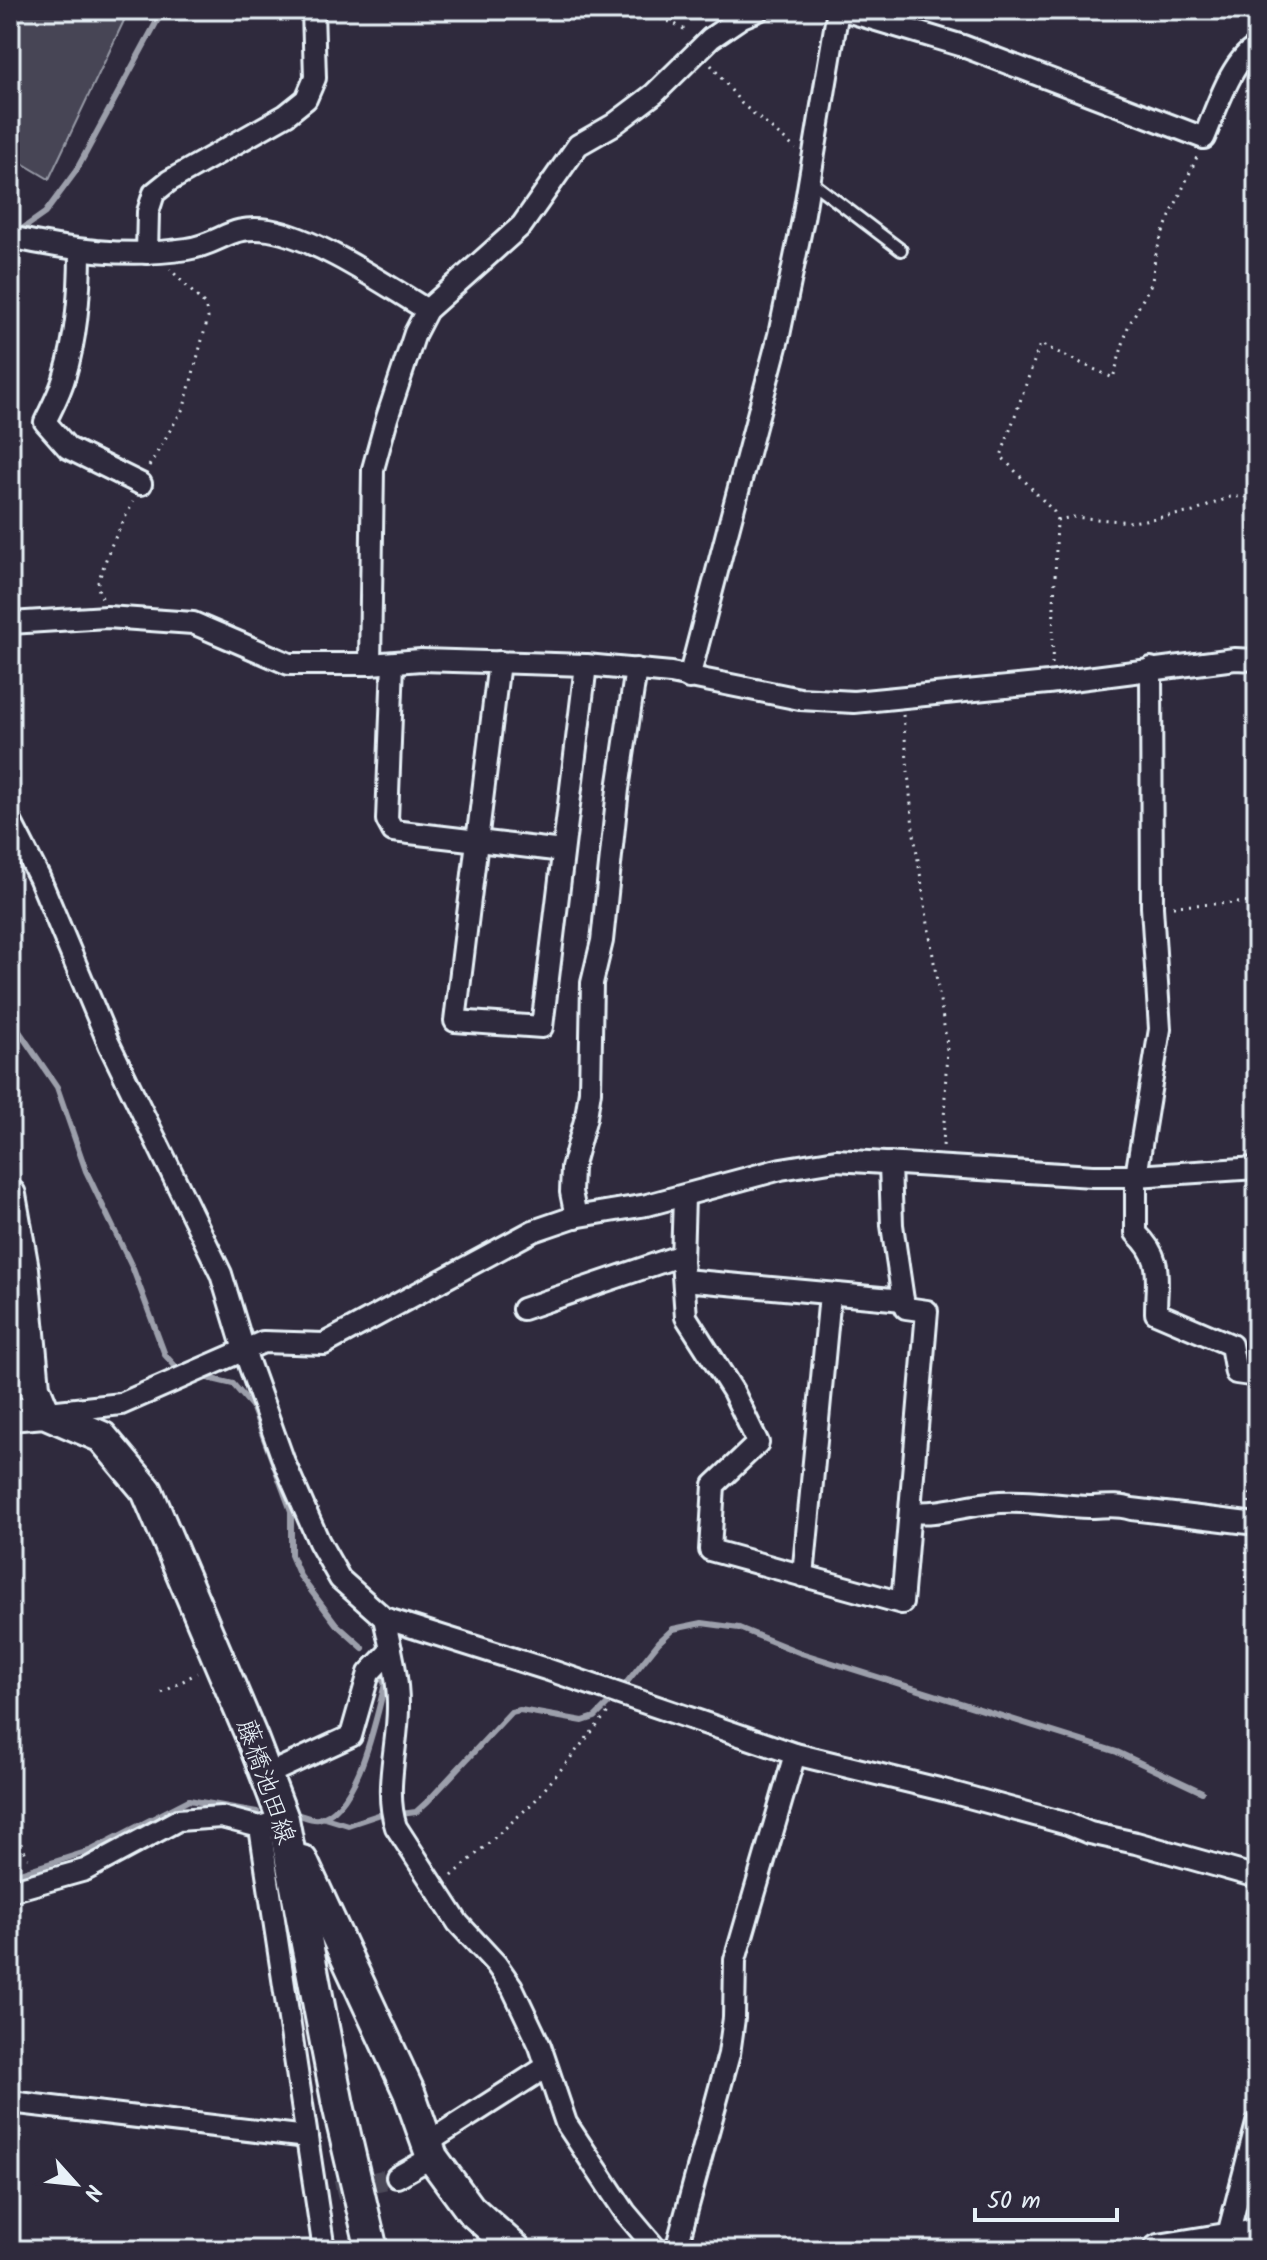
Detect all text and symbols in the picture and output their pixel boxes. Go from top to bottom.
street label: 藤橋池田線 [224,1714,306,1850]
north arrow [36,2144,116,2224]
scale bar [975,2172,1117,2222]
text: N [73,2178,110,2206]
text: 50 m [987,2182,1041,2221]

